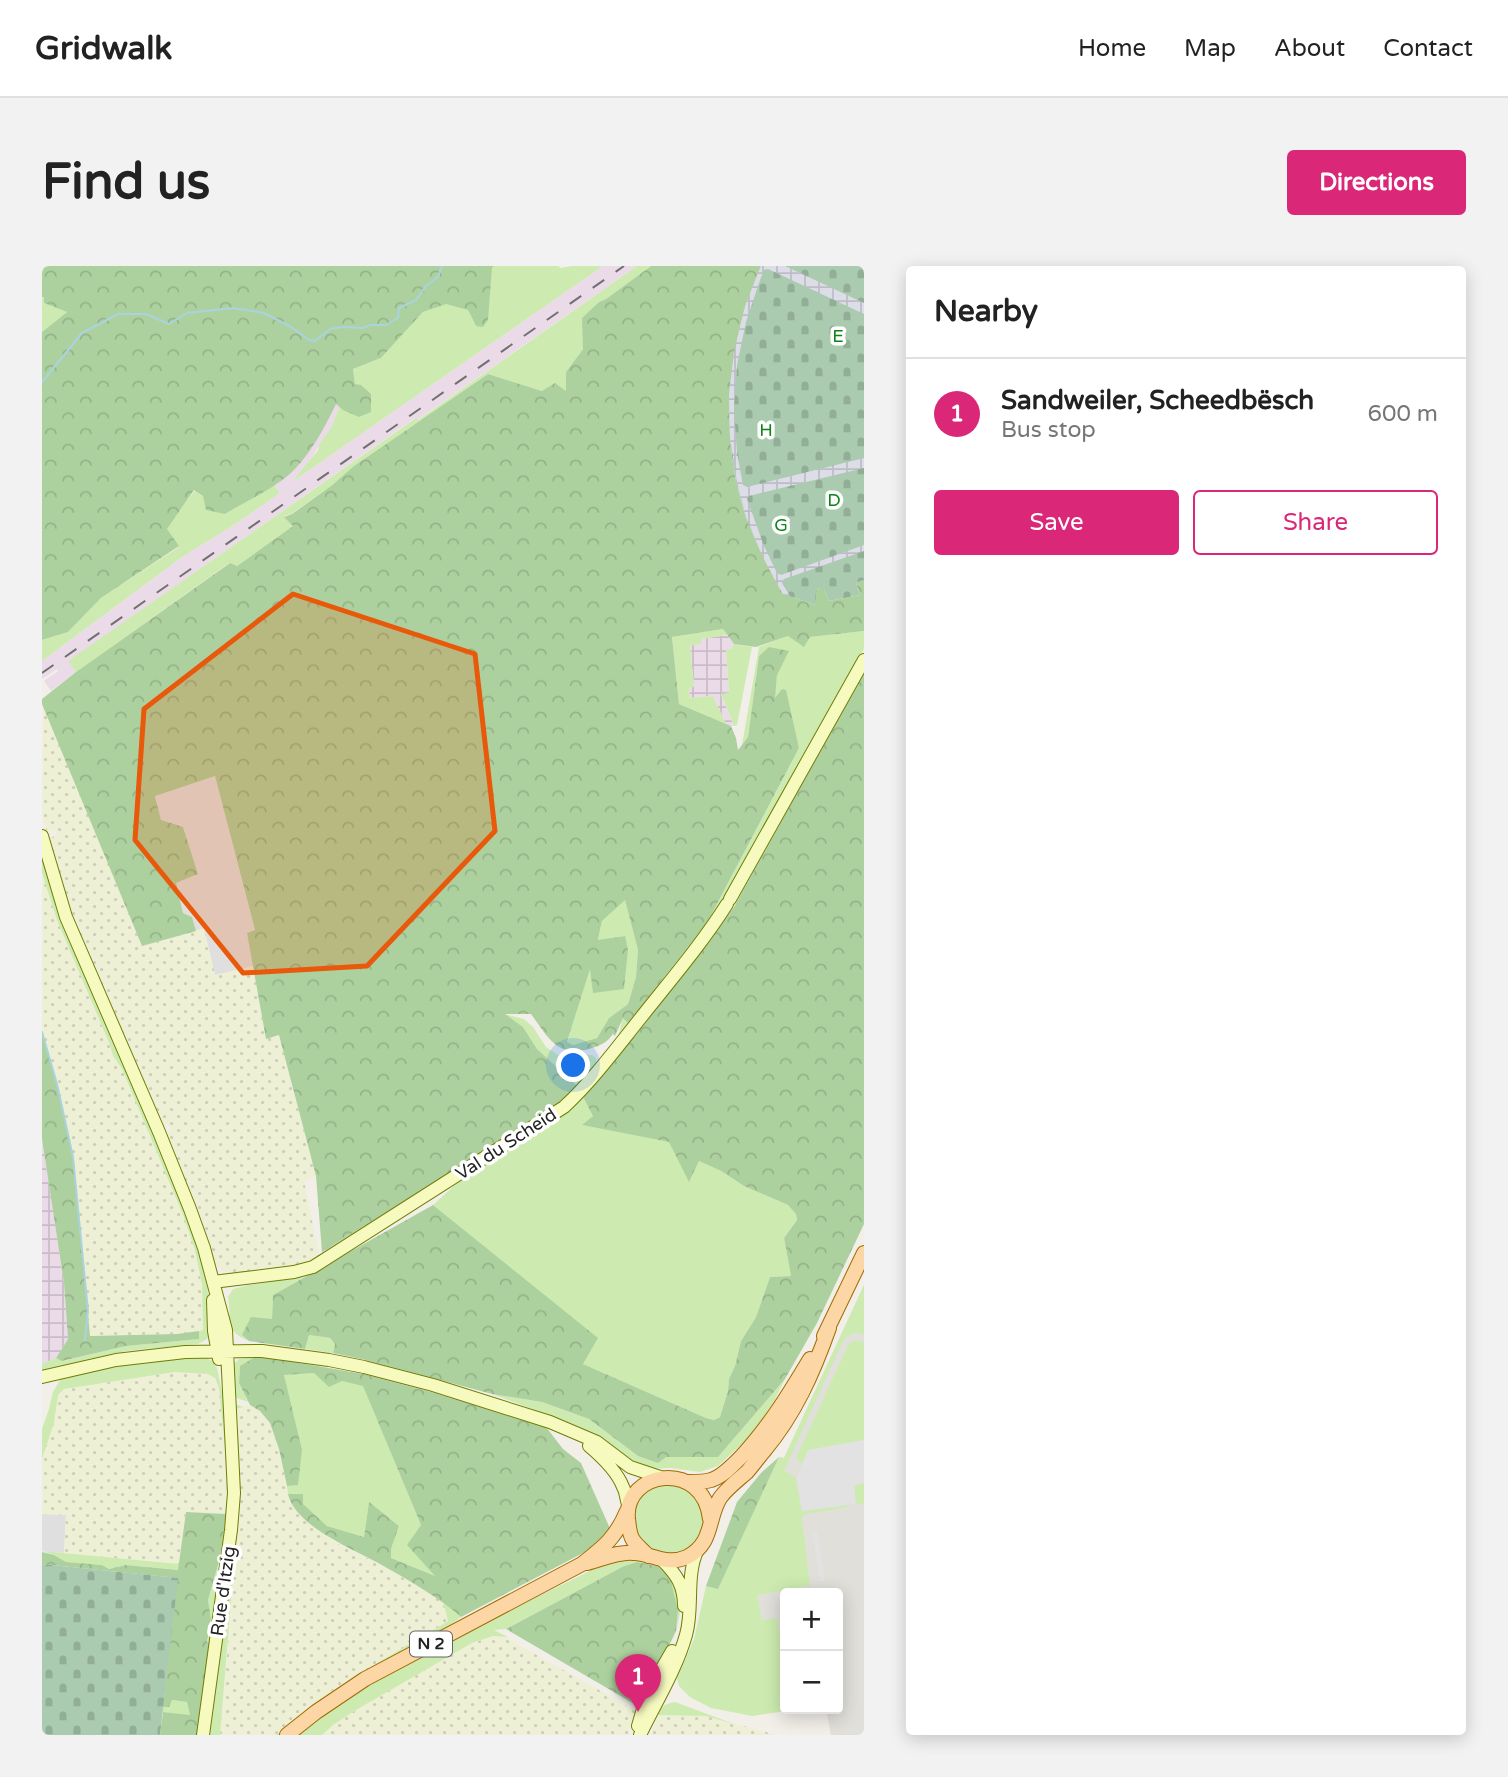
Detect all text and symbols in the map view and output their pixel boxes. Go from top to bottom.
text: Gridwalk [35,29,172,68]
text: Home [1078,34,1146,63]
text: Map [1184,34,1236,63]
text: About [1274,34,1345,63]
text: Contact [1383,34,1473,63]
button: Directions [1287,150,1466,215]
text: Find us [42,153,210,212]
text: Nearby [934,293,1038,330]
park label: E [832,325,844,347]
text: Sandweiler, Scheedbësch [1001,385,1314,416]
text: 1 [950,400,964,428]
text: 600 m [1368,400,1438,428]
text: Bus stop [1001,416,1096,444]
park label: H [759,419,773,441]
park label: D [827,489,841,511]
button: Save [934,490,1179,555]
button: Share [1193,490,1438,555]
park label: G [774,514,788,536]
your location [556,1048,590,1082]
street label: Val du Scheid [452,1103,560,1185]
street label: Rue d'Itzig [206,1545,240,1637]
map controls [780,1588,843,1714]
button: + [780,1588,843,1651]
road number: N 2 [410,1632,452,1656]
button: − [780,1651,843,1714]
pin: 1 [615,1654,661,1712]

